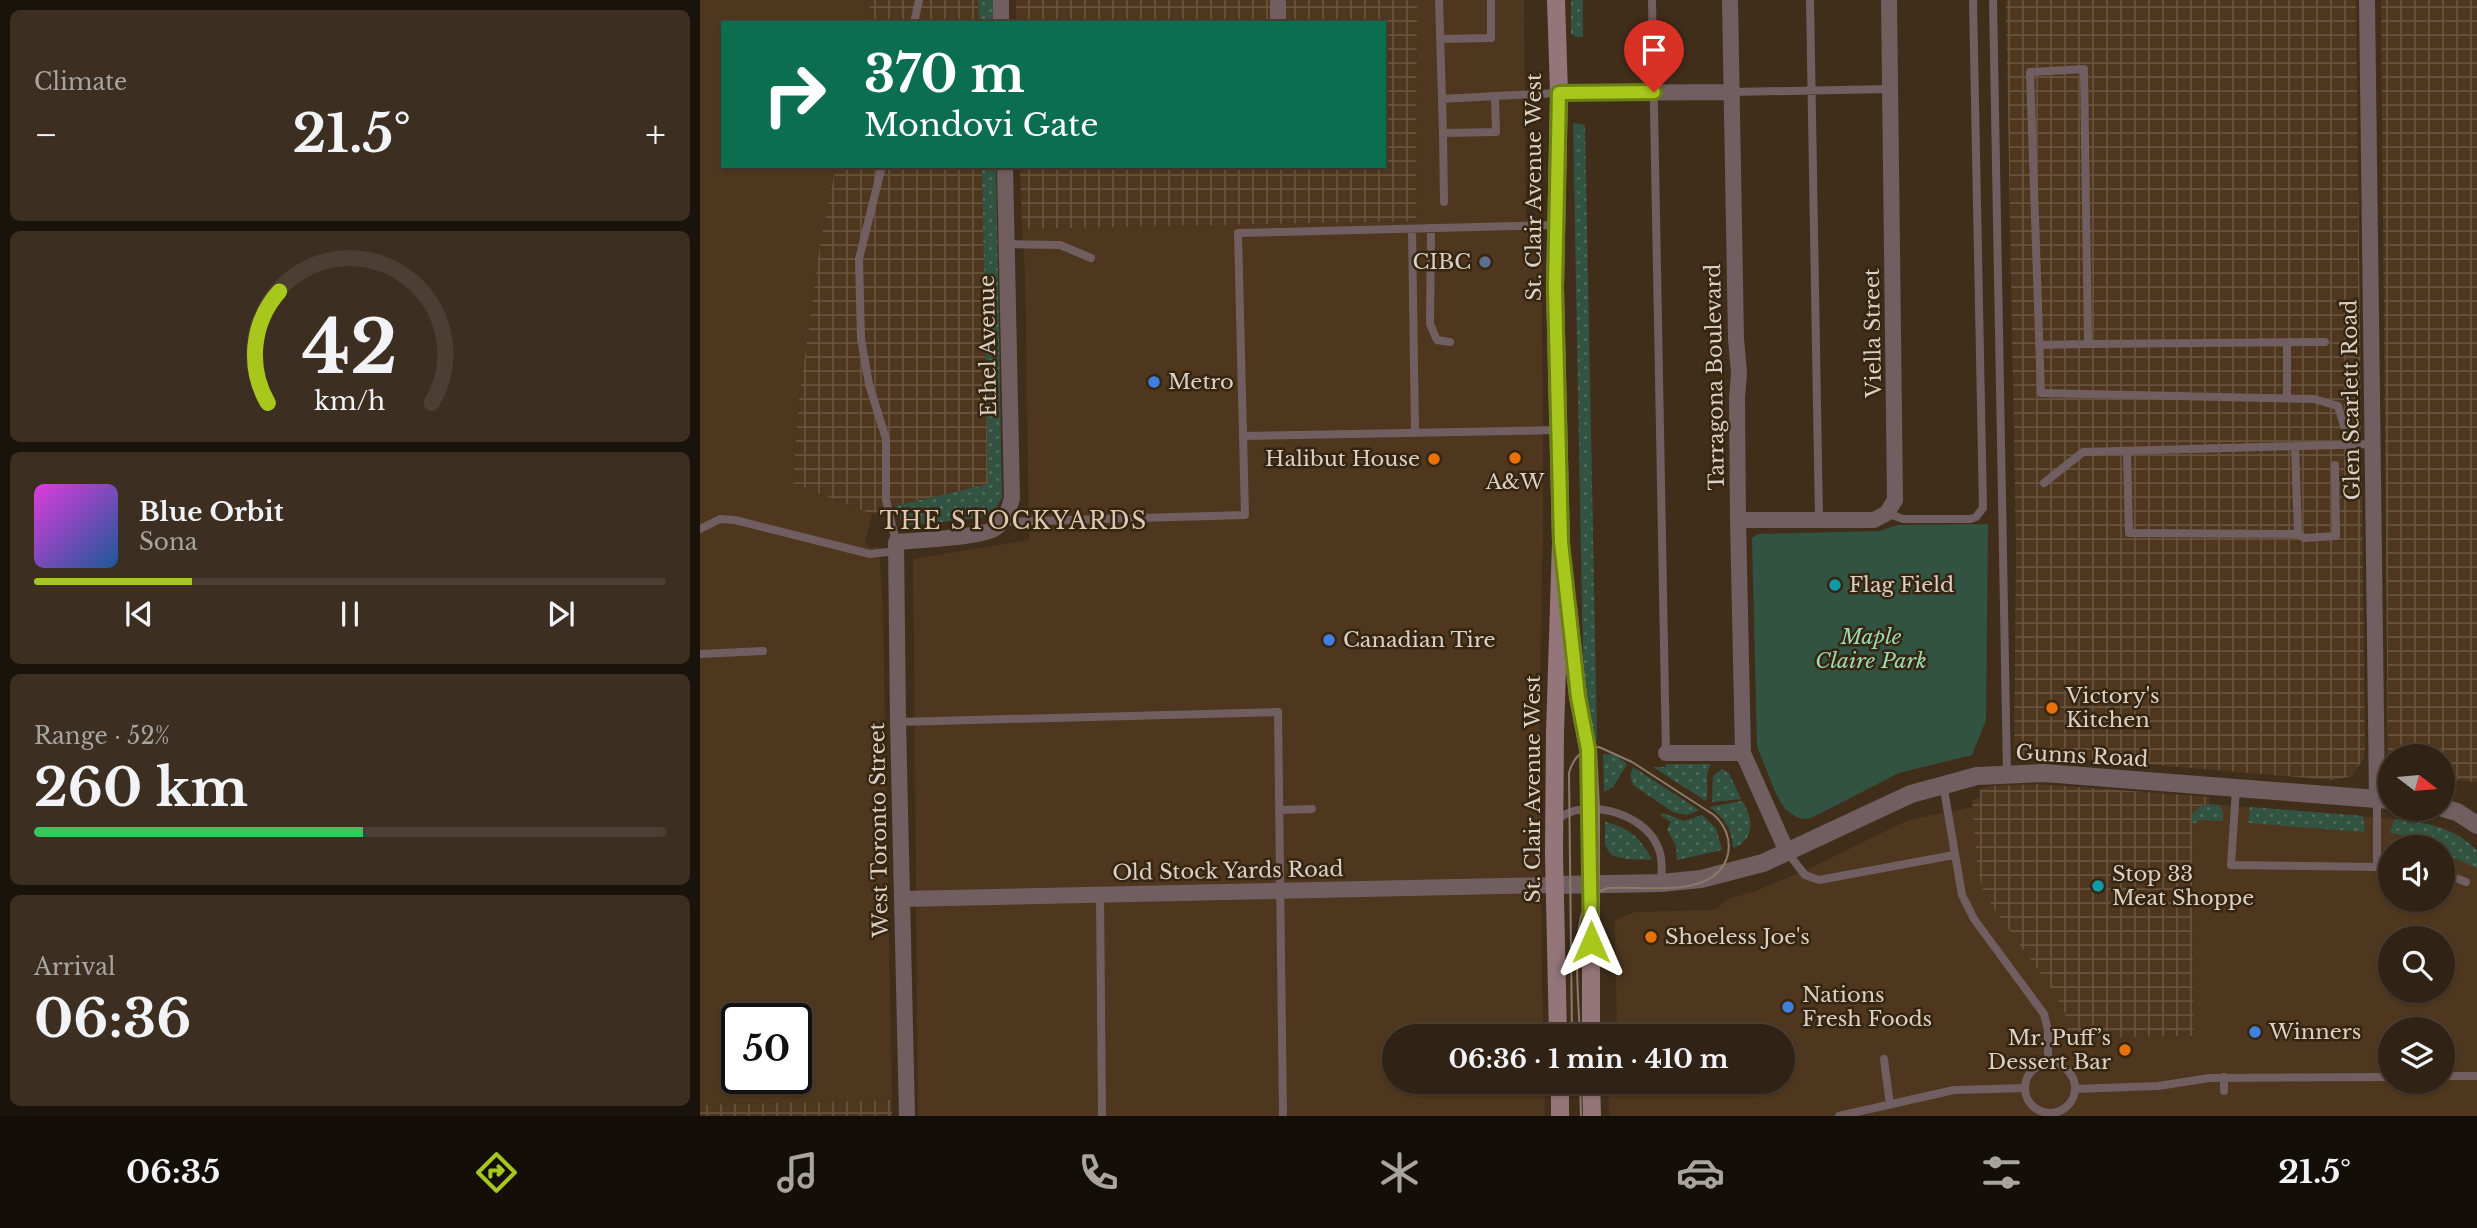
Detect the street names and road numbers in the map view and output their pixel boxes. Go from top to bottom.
street label: St. Clair Avenue West [1521,73,1547,301]
street label: Tarragona Boulevard [1700,263,1730,491]
street label: Viella Street [1859,268,1887,399]
street label: Ethel Avenue [974,275,1002,417]
street label: Glen Scarlett Road [2336,299,2366,501]
street label: St. Clair Avenue West [1520,675,1546,903]
street label: West Toronto Street [864,722,894,939]
street label: Gunns Road [2015,740,2149,772]
street label: Old Stock Yards Road [1112,856,1344,886]

